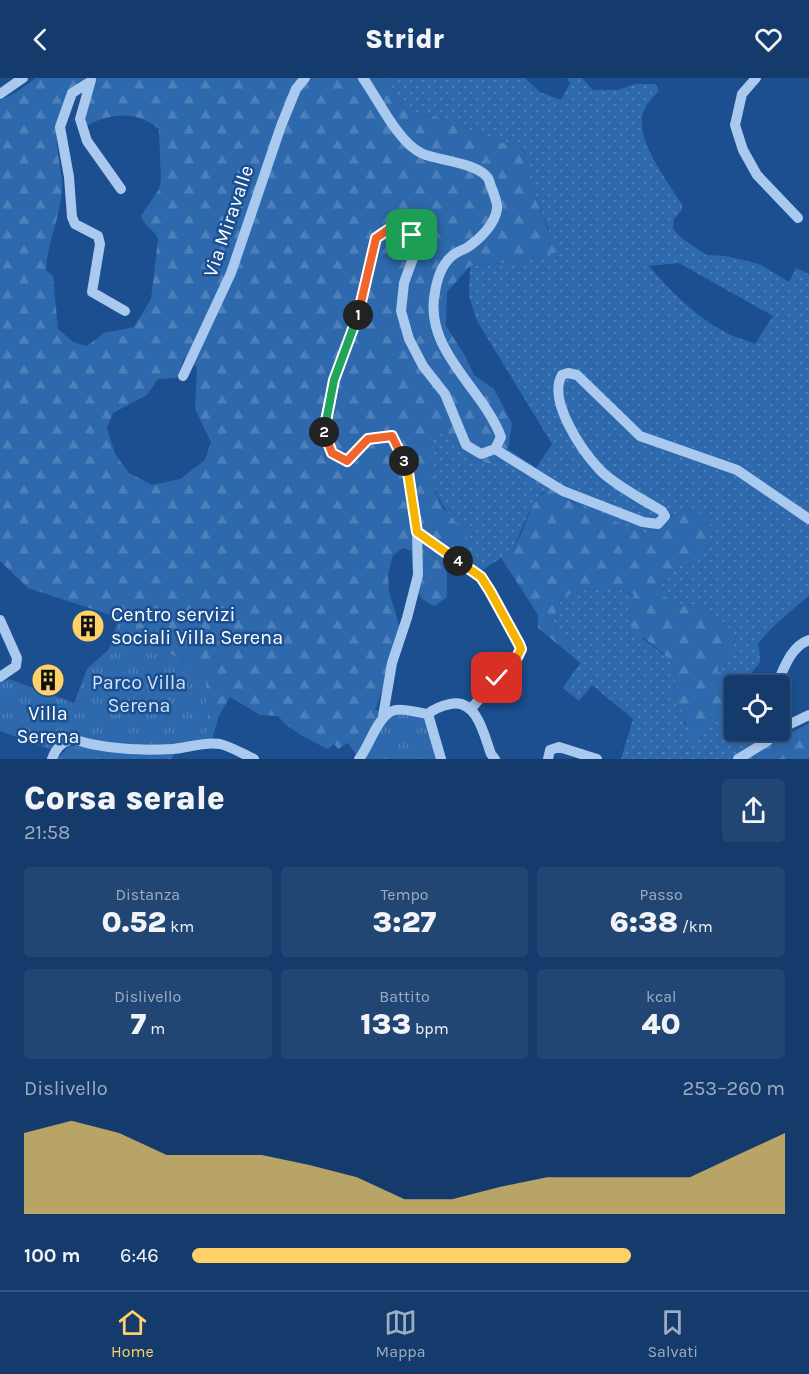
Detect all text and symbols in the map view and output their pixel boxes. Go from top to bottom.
icon: back [24,23,57,56]
text: Stridr [365,23,444,55]
icon: heart [752,23,785,56]
street label: Via Miravalle [199,162,258,280]
pin [386,209,437,260]
icon: arrive [395,218,428,251]
pin: 1 [343,300,373,330]
text: 1 [355,305,361,324]
pin: 2 [309,417,339,447]
text: 2 [319,422,329,441]
pin: 3 [389,446,419,476]
text: 3 [399,451,409,470]
pin: 4 [443,546,473,576]
text: 4 [453,551,463,570]
place label: Centro servizi sociali Villa Serena [111,603,283,649]
building icon: Centro servizi sociali Villa Serena [70,608,106,644]
pin [471,652,522,703]
icon: check [480,661,513,694]
building icon: Villa Serena [30,662,66,698]
park label: Parco Villa Serena [92,671,186,717]
map controls [724,675,790,741]
button: locate [724,675,790,741]
place label: Villa Serena [17,702,79,748]
text: Corsa serale [24,779,225,817]
button: share [722,779,785,842]
text: 21:58 [24,821,70,844]
text: Distanza [116,885,180,904]
text: Tempo [380,885,429,904]
text: Passo [640,885,683,904]
text: 0.52 [102,904,166,940]
text: 3:27 [373,904,436,940]
text: 6:38 [609,904,678,940]
text: km [166,917,194,936]
text: /km [678,917,713,936]
text: Dislivello [114,987,181,1006]
text: Battito [379,987,430,1006]
text: kcal [646,987,676,1006]
text: 7 [131,1006,146,1042]
text: 133 [360,1006,411,1042]
text: 40 [642,1006,681,1042]
text: m [146,1019,165,1038]
text: bpm [411,1019,449,1038]
text: Dislivello [24,1077,108,1100]
text: 253–260 m [682,1077,785,1100]
text: 100 m [24,1244,80,1267]
text: 6:46 [120,1244,159,1267]
tab: Home [111,1306,154,1361]
tab: Mappa [376,1306,425,1361]
tab: Salvati [647,1306,698,1361]

